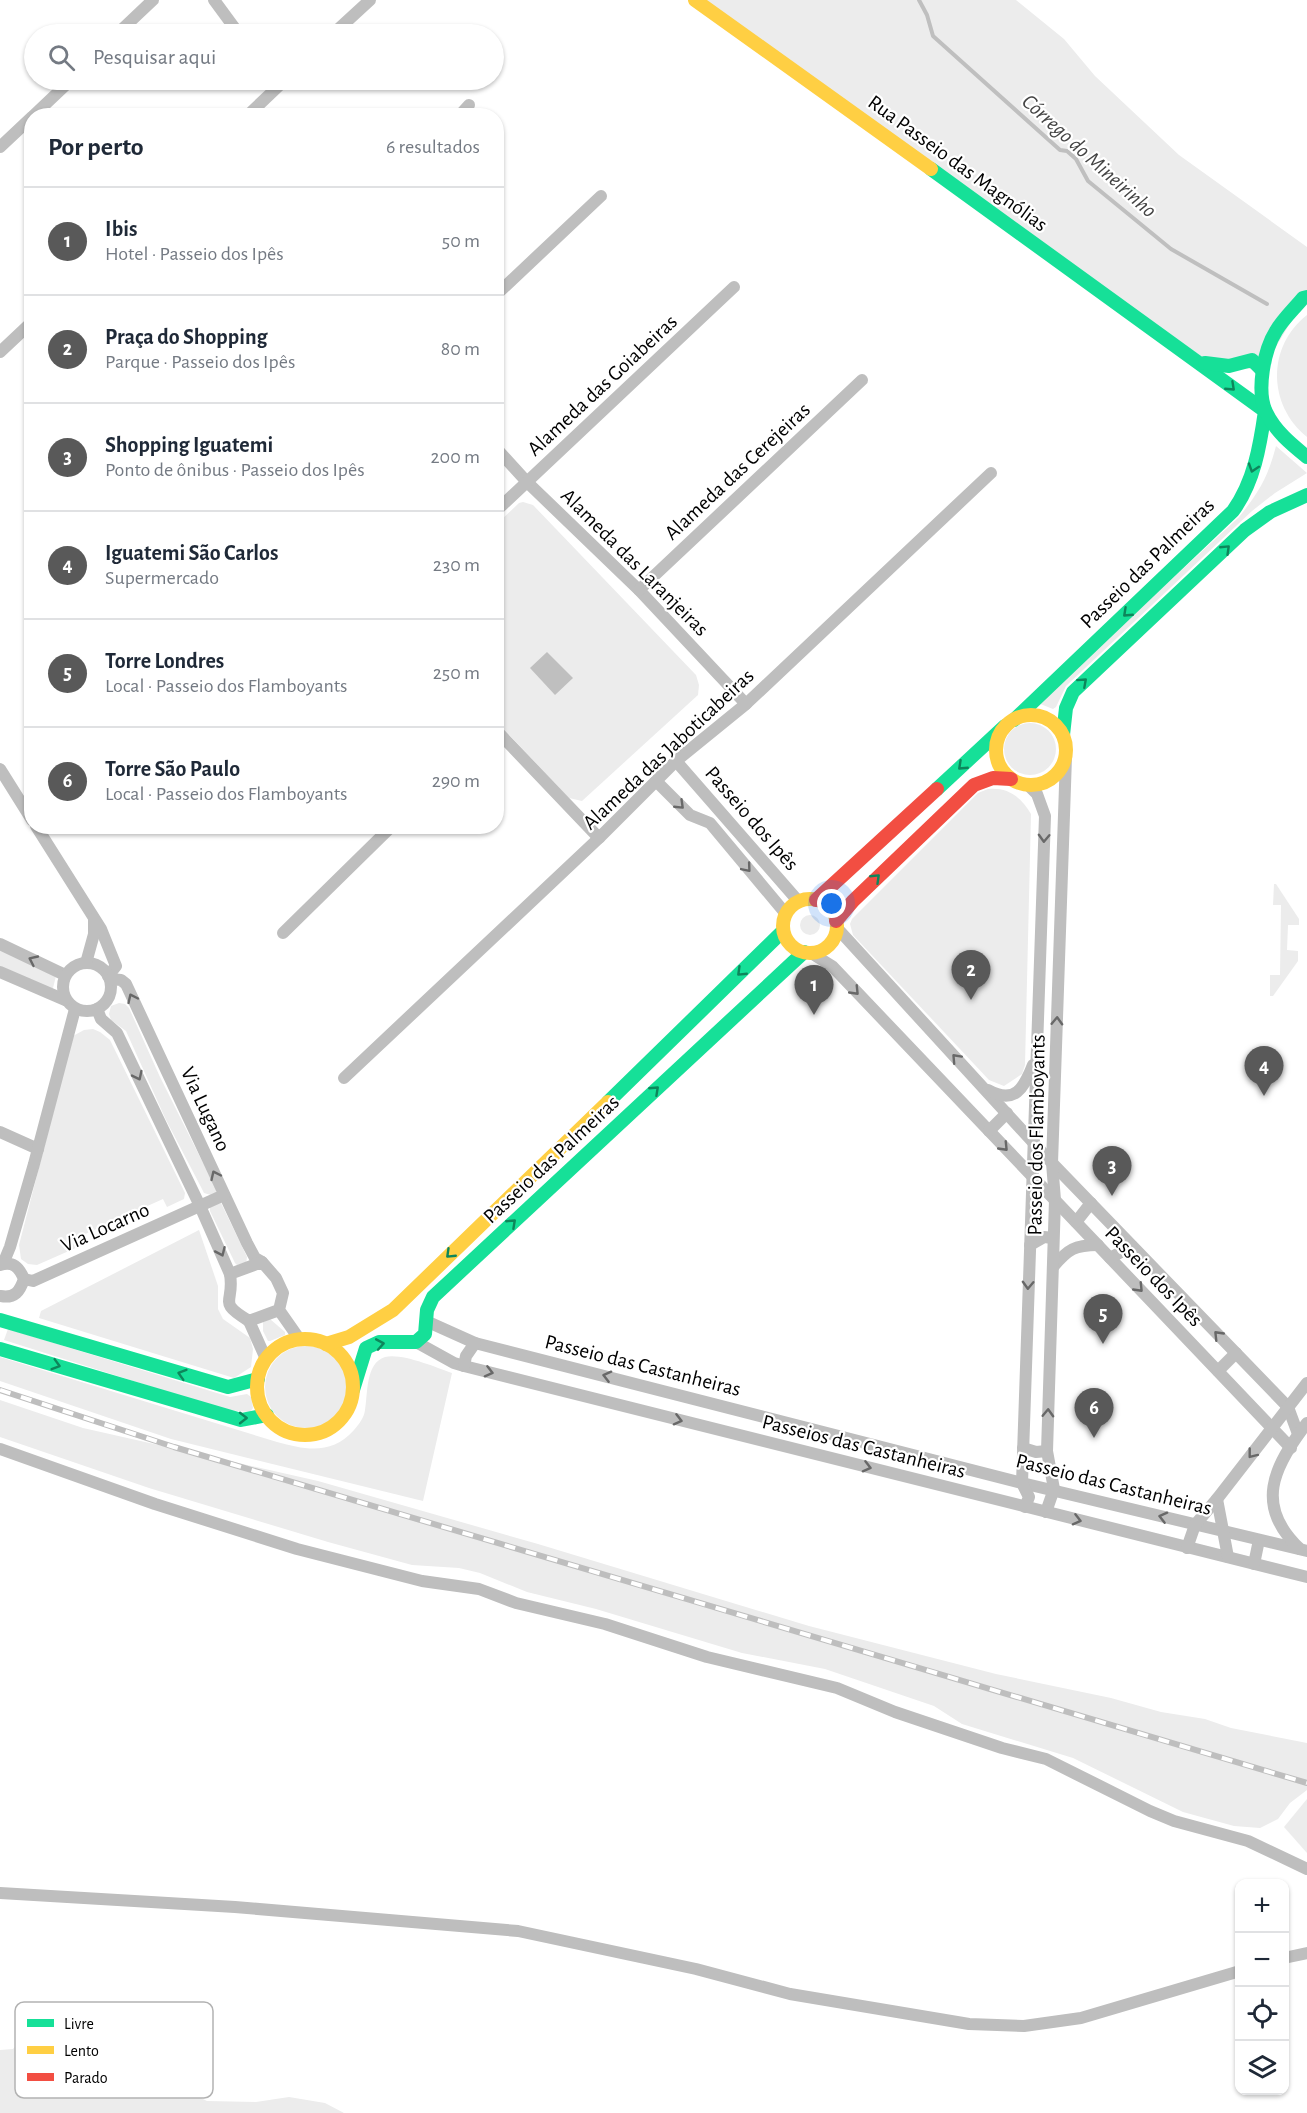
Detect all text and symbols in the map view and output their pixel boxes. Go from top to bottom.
search box [24,24,504,90]
icon: search [45,41,78,74]
text: Pesquisar aqui [93,46,216,68]
water label: Córrego do Mineirinho [1018,90,1161,222]
street label: Rua Passeio das Magnólias [864,91,1051,235]
text: Por perto [48,134,144,160]
text: 6 resultados [386,137,480,157]
text: Ibis [105,218,138,240]
text: 1 [64,231,71,251]
text: 50 m [442,231,480,251]
text: Hotel · Passeio dos Ipês [105,244,284,264]
street label: Alameda das Goiabeiras [523,311,681,460]
text: Praça do Shopping [105,326,268,348]
text: 2 [63,339,72,359]
text: 80 m [441,339,480,359]
text: Parque · Passeio dos Ipês [105,352,295,372]
one-way arrow [1223,379,1234,390]
street label: Alameda das Cerejeiras [661,399,814,544]
text: Shopping Iguatemi [105,434,273,456]
text: 3 [63,447,72,467]
text: 200 m [430,447,480,467]
text: Ponto de ônibus · Passeio dos Ipês [105,460,365,480]
one-way arrow [1248,462,1260,473]
street label: Alameda das Laranjeiras [557,485,712,640]
street label: Passeio das Palmeiras [1076,494,1218,632]
text: Iguatemi São Carlos [105,542,278,564]
one-way arrow [1219,545,1229,556]
text: 4 [62,555,73,575]
text: 230 m [433,555,480,575]
text: Supermercado [105,568,219,588]
one-way arrow [1123,606,1133,617]
text: Torre Londres [105,650,224,672]
text: 5 [63,663,72,683]
text: 250 m [433,663,480,683]
street label: Alameda das Jaboticabeiras [579,665,758,834]
text: Local · Passeio dos Flamboyants [105,676,348,696]
one-way arrow [1077,678,1087,689]
text: Torre São Paulo [105,758,240,780]
one-way arrow [958,759,969,770]
street label: Passeio dos Ipês [701,762,802,874]
text: 6 [63,771,72,791]
text: 290 m [432,771,480,791]
text: Local · Passeio dos Flamboyants [105,784,348,804]
one-way arrow [674,798,684,809]
one-way arrow [1037,834,1050,843]
one-way arrow [740,861,751,872]
one-way arrow [869,875,880,886]
your location [817,889,846,918]
pin: 2 [952,950,990,1000]
one-way arrow [28,955,39,967]
one-way arrow [738,965,748,976]
pin: 1 [794,966,834,1015]
one-way arrow [848,983,859,994]
one-way arrow [128,994,140,1005]
one-way arrow [1051,1016,1064,1025]
street label: Passeio dos Flamboyants [1024,1034,1049,1236]
pin: 4 [1244,1046,1284,1096]
one-way arrow [952,1054,963,1065]
street label: Via Lugano [177,1064,234,1154]
one-way arrow [130,1069,142,1080]
one-way arrow [648,1086,659,1097]
street label: Passeio das Palmeiras [480,1091,623,1227]
one-way arrow [997,1140,1008,1151]
pin: 3 [1092,1146,1132,1196]
one-way arrow [210,1170,222,1181]
street label: Via Locarno [58,1199,152,1256]
one-way arrow [506,1219,516,1230]
street label: Passeio dos Ipês [1101,1222,1206,1331]
one-way arrow [213,1246,225,1257]
one-way arrow [447,1246,458,1257]
one-way arrow [1022,1280,1035,1289]
one-way arrow [1131,1281,1142,1292]
pin: 5 [1084,1294,1122,1344]
street label: Passeio das Castanheiras [543,1331,743,1400]
one-way arrow [1214,1331,1225,1342]
one-way arrow [375,1338,385,1351]
one-way arrow [50,1358,61,1370]
one-way arrow [484,1365,494,1378]
one-way arrow [177,1368,187,1381]
one-way arrow [602,1371,612,1384]
pin: 6 [1074,1388,1114,1438]
one-way arrow [1042,1409,1054,1418]
street label: Passeios das Castanheiras [760,1411,968,1482]
one-way arrow [239,1412,248,1424]
one-way arrow [673,1412,683,1425]
one-way arrow [1249,1447,1260,1458]
street label: Passeio das Castanheiras [1014,1450,1214,1519]
one-way arrow [862,1460,872,1473]
one-way arrow [1072,1512,1082,1525]
one-way arrow [1158,1512,1169,1524]
map controls [1235,1879,1289,2095]
button: + [1235,1879,1289,1933]
button: − [1235,1933,1289,1987]
button: locate [1235,1987,1289,2041]
legend [15,2002,213,2098]
text: Livre [64,2016,94,2032]
button: layers [1235,2041,1289,2095]
text: Lento [64,2043,99,2059]
text: Parado [64,2070,108,2086]

